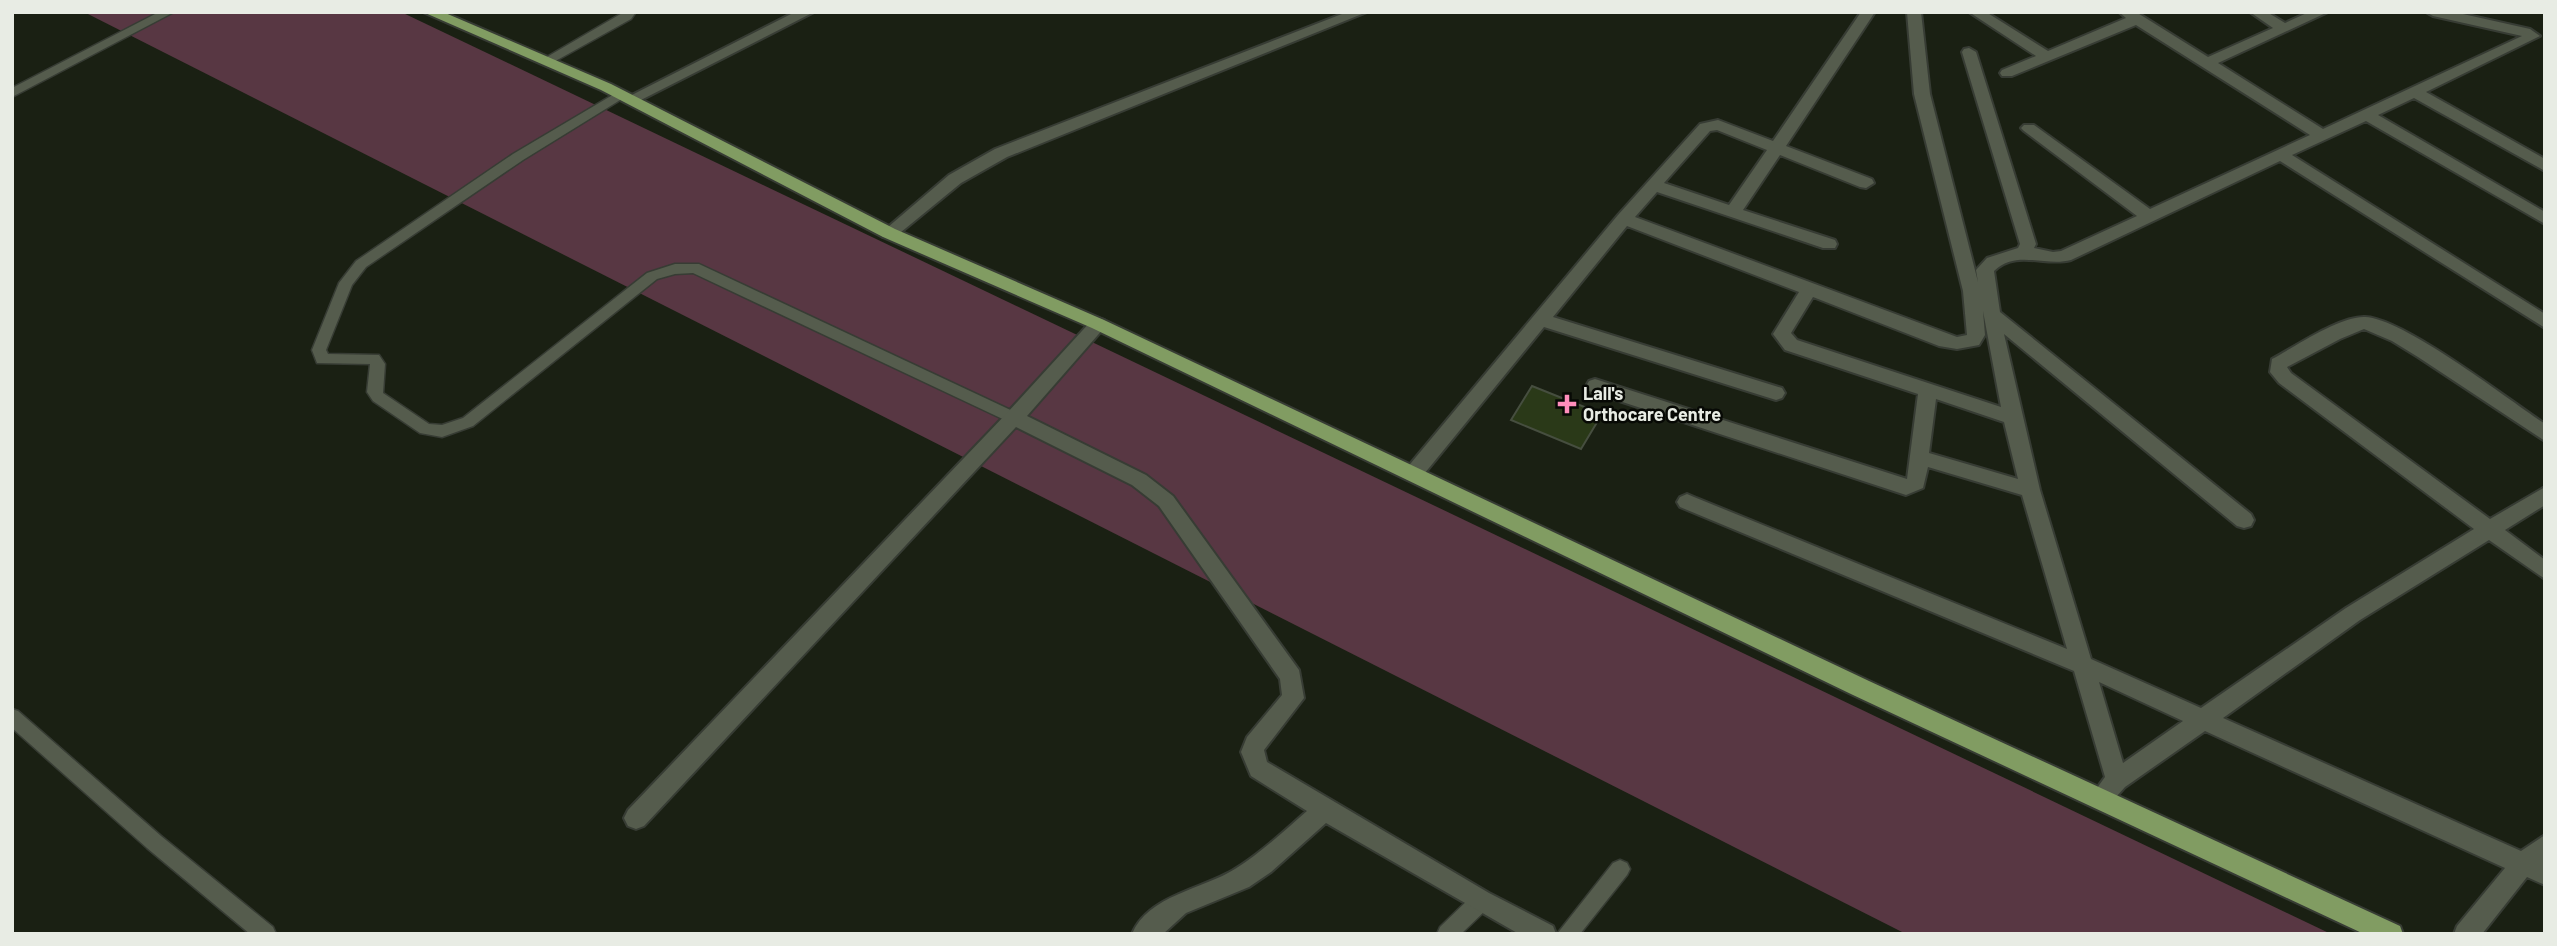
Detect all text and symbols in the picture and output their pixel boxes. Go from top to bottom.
place label: Lall's Orthocare Centre [1583,382,1721,425]
marker: Lall's Orthocare Centre [1557,394,1577,414]

